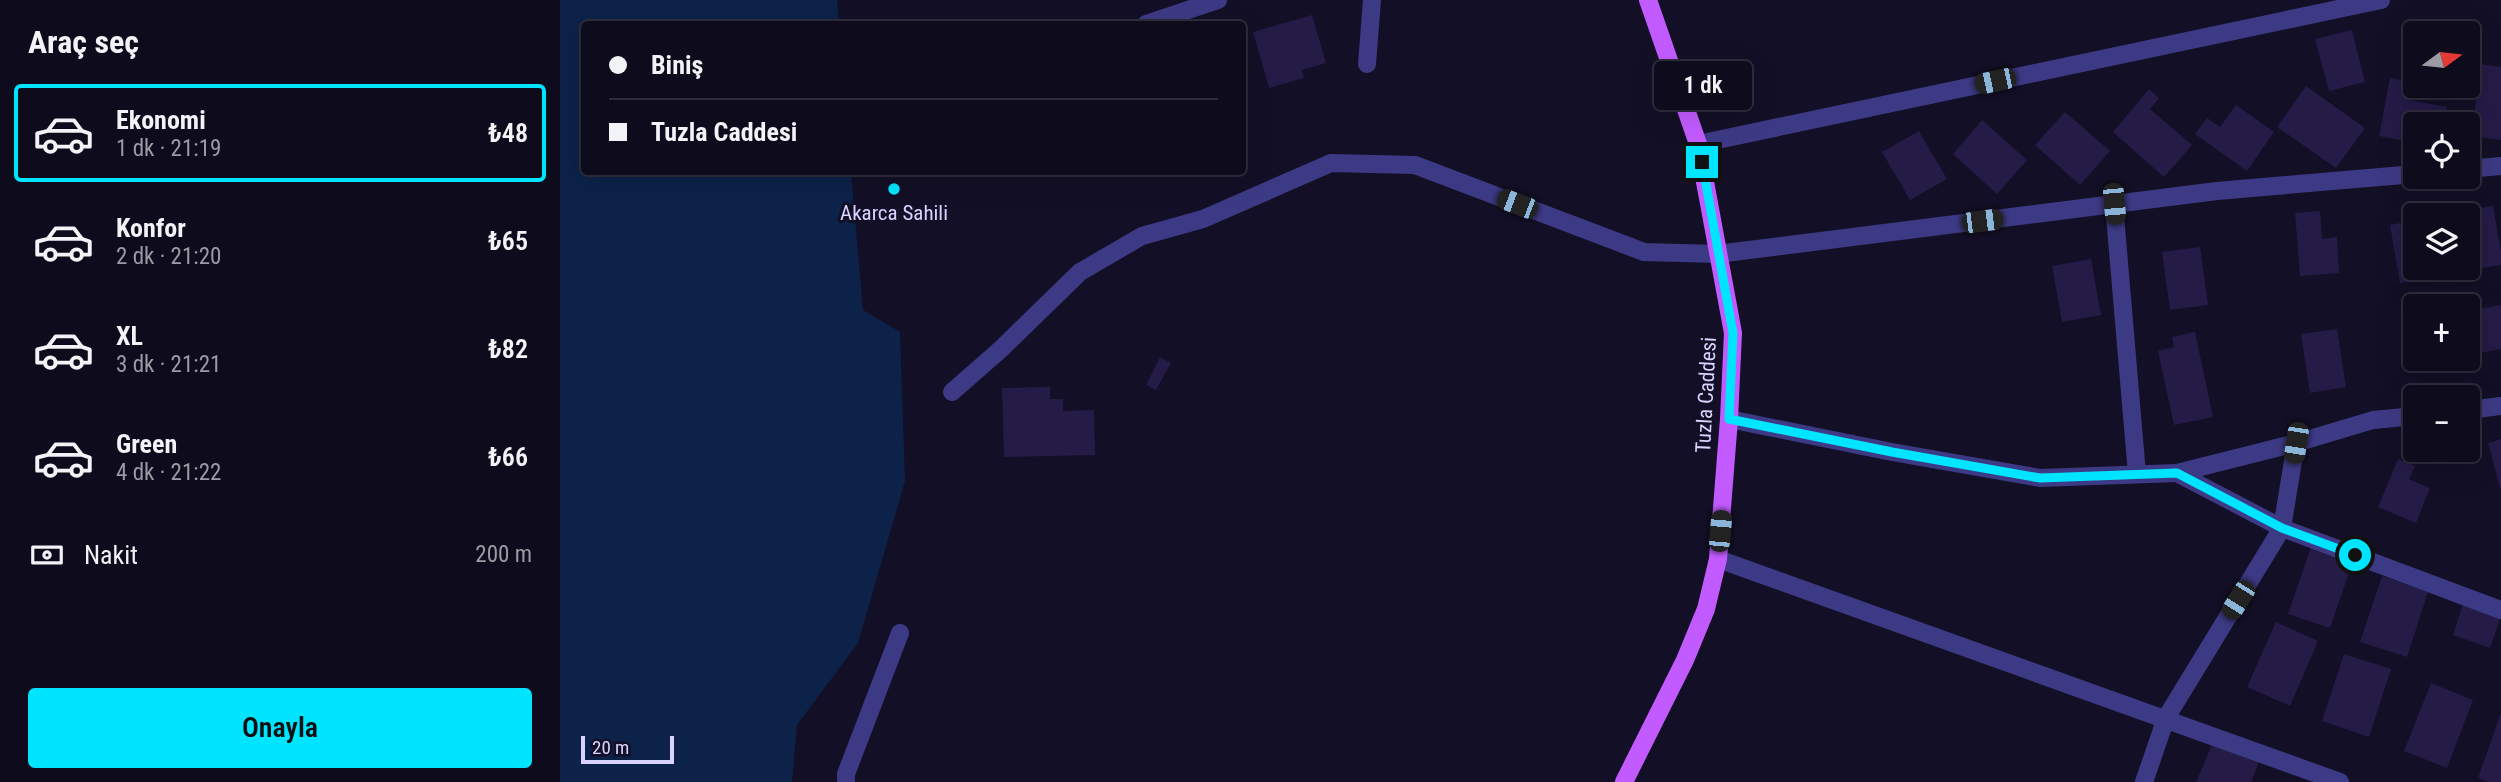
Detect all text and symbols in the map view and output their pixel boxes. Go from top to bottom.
north arrow [2403,21,2480,98]
map controls [2403,21,2480,462]
text: Araç seç [28,23,139,61]
text: Biniş [651,50,703,80]
callout: 1 dk [1653,60,1751,110]
car [1973,66,2018,96]
text: 1 dk [1683,72,1723,99]
icon: car [32,102,95,165]
text: Ekonomi [116,105,206,135]
button: locate [2403,112,2480,189]
text: Tuzla Caddesi [651,117,797,147]
text: ₺48 [488,118,528,148]
text: 1 dk · 21:19 [116,135,221,162]
route end [1686,146,1718,178]
marker: Akarca Sahili [886,181,902,197]
car [2102,182,2127,226]
car [1494,187,1541,221]
place label: Akarca Sahili [840,201,948,225]
button: layers [2403,203,2480,280]
car [1960,208,2005,234]
icon: car [32,210,95,273]
text: Konfor [116,213,186,243]
text: ₺65 [488,226,528,256]
text: 2 dk · 21:20 [116,243,221,270]
button: + [2403,294,2480,371]
icon: car [32,318,95,381]
text: XL [116,321,143,351]
text: ₺82 [488,334,528,364]
street label: Tuzla Caddesi [1691,336,1721,454]
text: 3 dk · 21:21 [116,351,221,378]
button: − [2403,385,2480,462]
car [2283,421,2310,465]
icon: car [32,426,95,489]
text: Green [116,429,177,459]
text: ₺66 [488,442,528,472]
text: 4 dk · 21:22 [116,459,221,486]
car [1708,509,1733,553]
icon: cash [28,536,66,574]
route start [2339,539,2371,571]
text: Nakit [84,540,138,570]
text: 200 m [475,541,532,568]
car [2218,577,2259,623]
button: Onayla [28,688,532,768]
scale bar [581,733,674,765]
text: 20 m [592,736,629,759]

